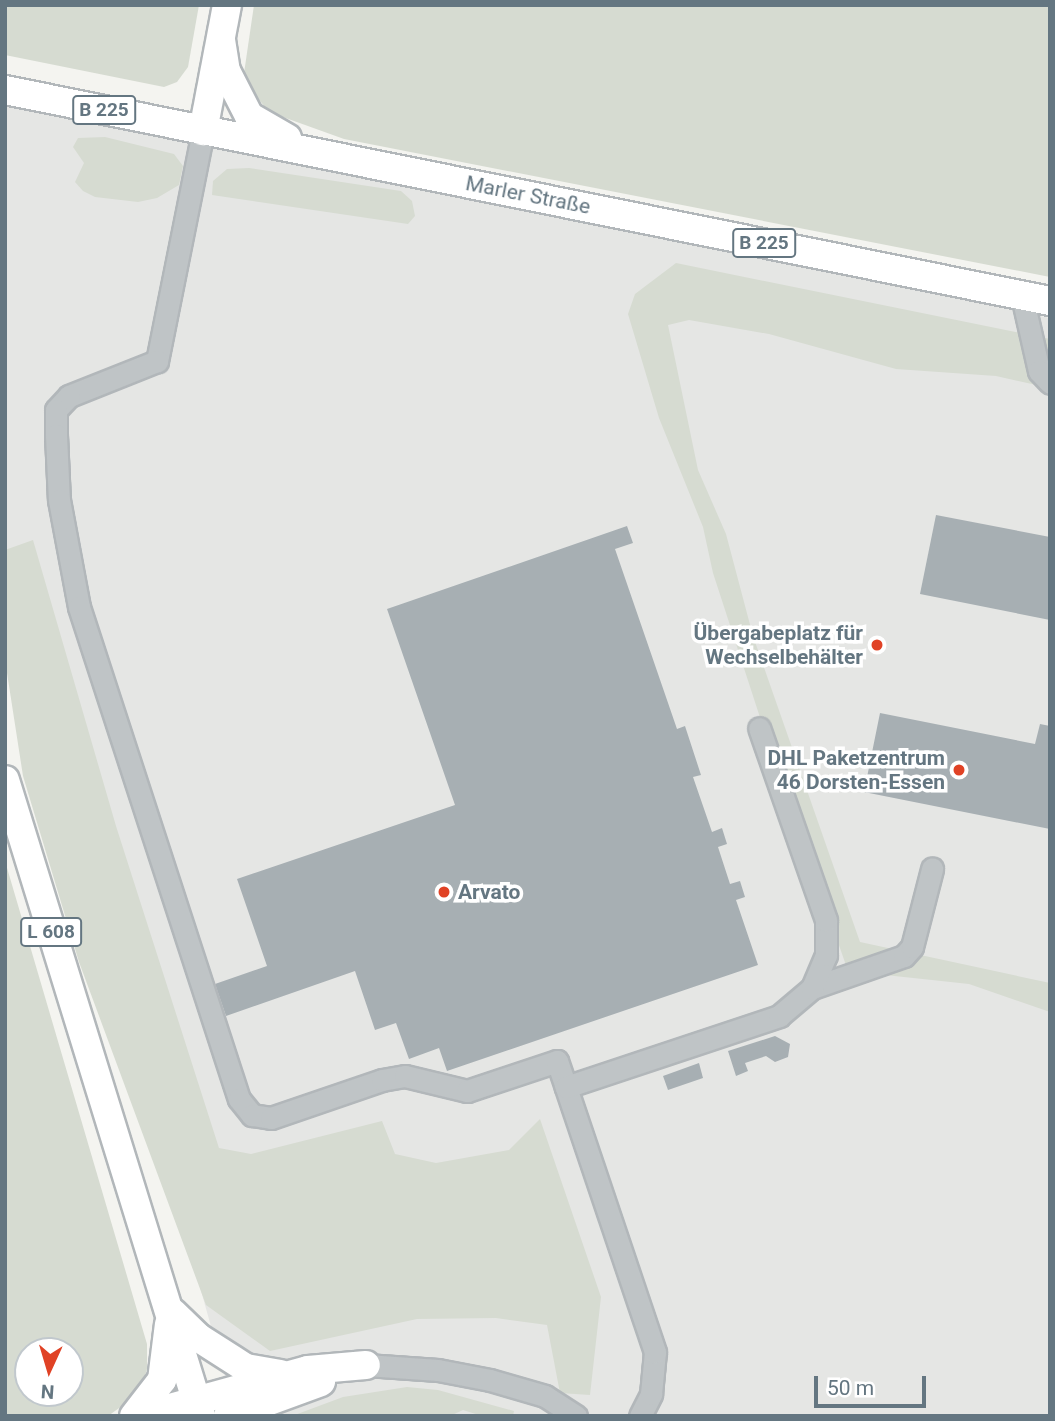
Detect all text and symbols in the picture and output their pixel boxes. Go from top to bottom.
road number: B 225 [71,94,137,125]
street label: Marler Straße [463,171,593,219]
road number: B 225 [731,228,797,258]
place label: Übergabeplatz für Wechselbehälter [694,620,863,670]
marker: Übergabeplatz für Wechselbehälter [869,637,885,653]
place label: DHL Paketzentrum 46 Dorsten-Essen [767,745,945,795]
marker: DHL Paketzentrum 46 Dorsten-Essen [951,762,967,778]
place label: Arvato [458,879,520,905]
marker: Arvato [436,884,452,900]
road number: L 608 [20,916,82,948]
north arrow [14,1337,84,1407]
scale bar [817,1362,929,1406]
text: 50 m [827,1376,874,1400]
text: N [40,1380,55,1403]

